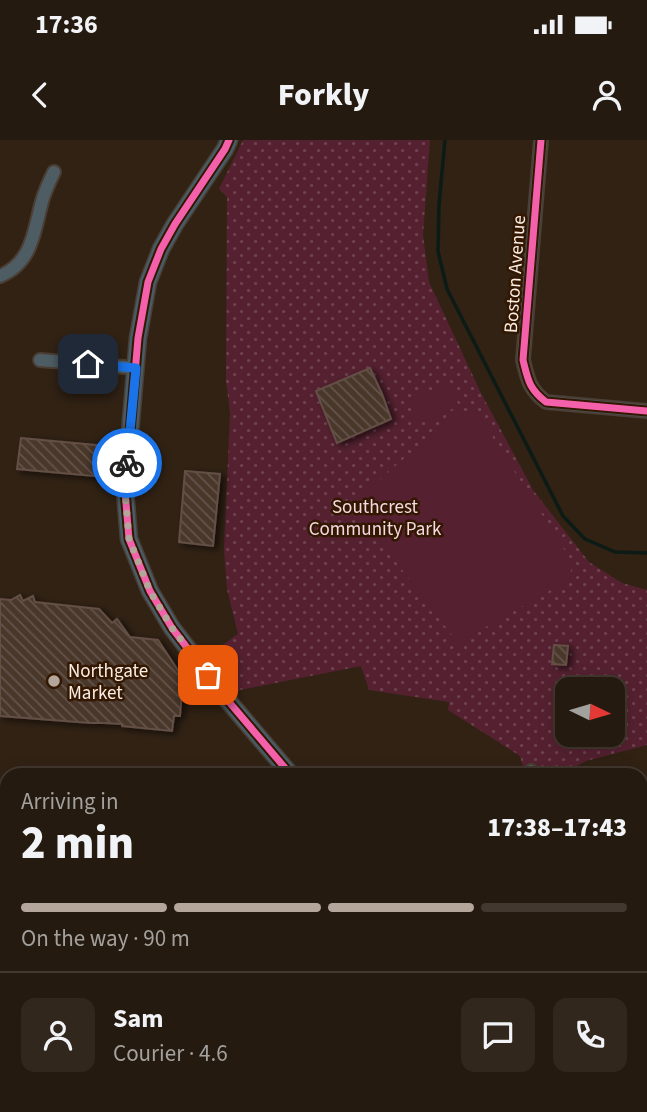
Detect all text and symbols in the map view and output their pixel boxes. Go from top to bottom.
text: 17:36 [35,6,98,43]
text: Forkly [278,72,369,118]
icon: back [21,76,59,114]
icon: person [588,76,626,114]
street label: Boston Avenue [498,214,533,334]
pin [58,334,118,394]
icon: home [69,345,107,383]
courier [92,428,162,498]
icon: bike [108,444,146,482]
park label: Southcrest Community Park [309,494,442,543]
pin [178,645,238,705]
icon: bag [189,656,227,694]
place label: Northgate Market [68,658,148,707]
marker: Northgate Market [46,673,62,689]
north arrow [555,677,625,747]
map controls [555,677,625,747]
text: Arriving in [21,785,119,818]
text: 17:38–17:43 [487,809,627,846]
text: 2 min [21,811,134,876]
text: On the way · 90 m [21,922,190,955]
button: person [21,998,95,1072]
button: chat [461,998,535,1072]
button: phone [553,998,627,1072]
text: Sam [113,1000,163,1037]
text: Courier · 4.6 [113,1037,228,1070]

